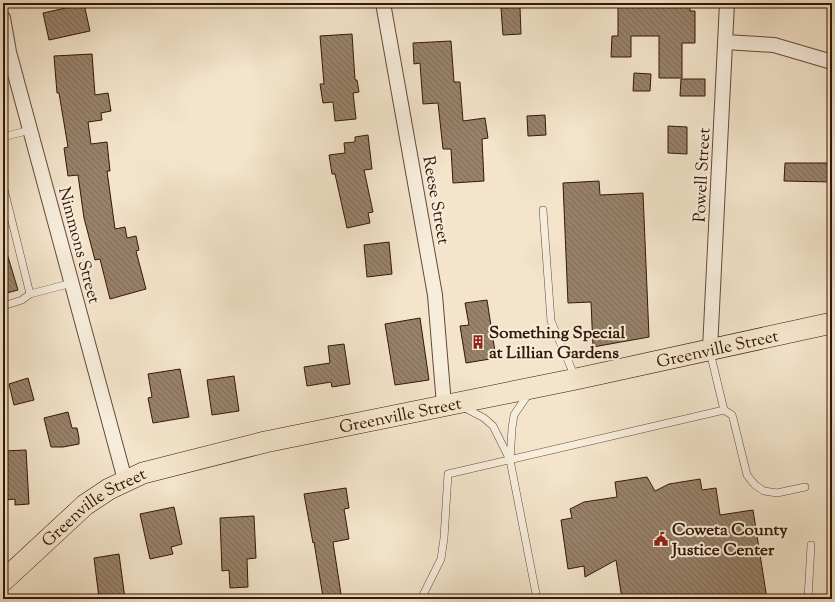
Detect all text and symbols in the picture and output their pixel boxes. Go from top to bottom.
street label: Powell Street [689,127,717,223]
street label: Reese Street [415,154,455,247]
street label: Nimmons Street [51,185,105,307]
place label: Something Special at Lillian Gardens [489,322,625,366]
street label: Greenville Street [654,325,781,375]
building icon: Something Special at Lillian Gardens [470,334,486,350]
street label: Greenville Street [337,392,464,441]
street label: Greenville Street [37,463,151,553]
place label: Coweta County Justice Center [670,519,788,563]
public building icon: Coweta County Justice Center [653,531,669,547]

